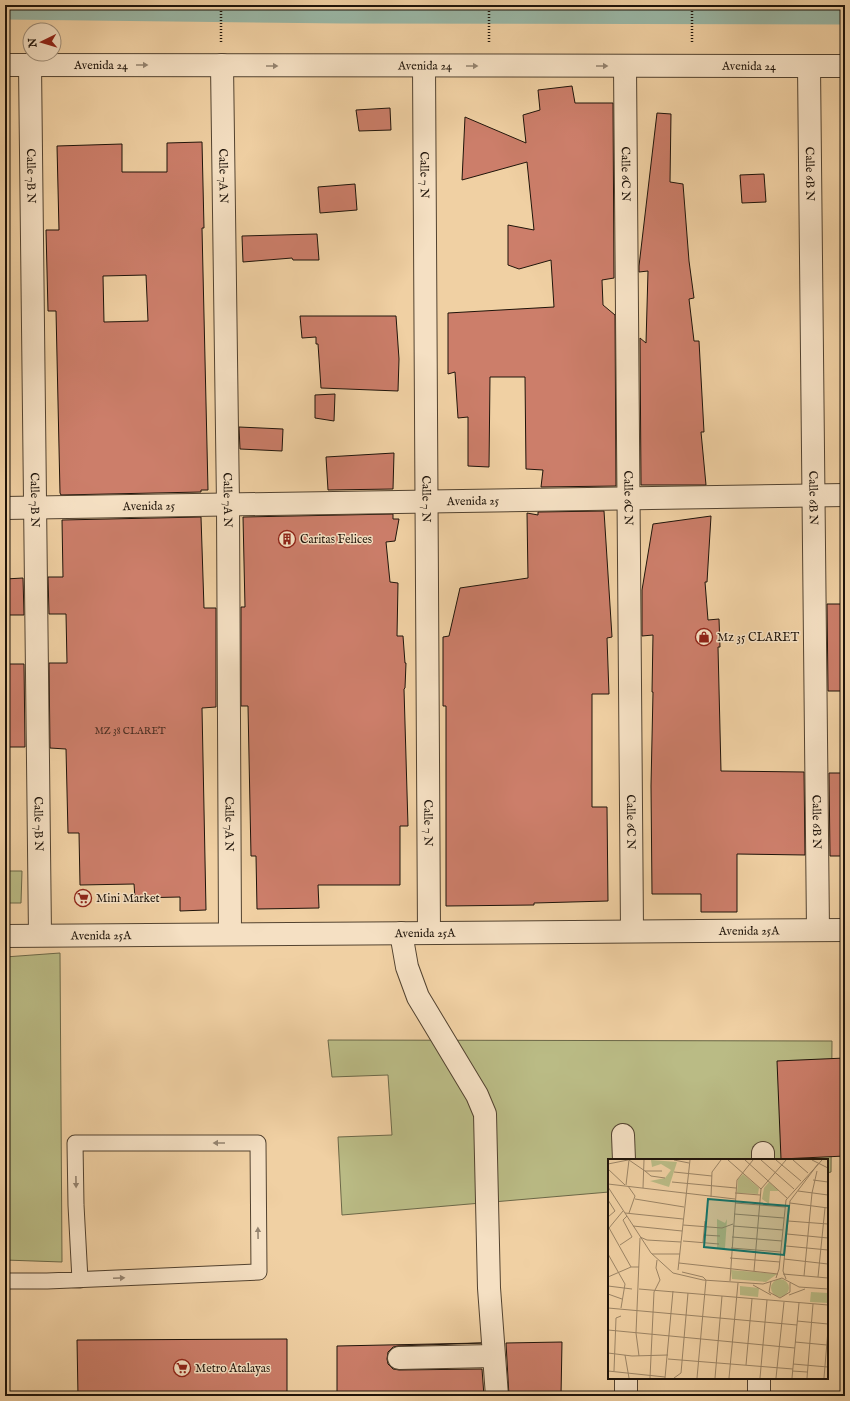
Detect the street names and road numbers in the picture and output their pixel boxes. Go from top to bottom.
street label: Avenida 24 [73,58,128,73]
street label: Avenida 24 [397,58,452,74]
street label: Avenida 24 [721,59,776,74]
street label: Calle 6C N [618,146,633,202]
street label: Calle 6B N [802,147,817,202]
street label: Calle 7B N [23,148,39,204]
street label: Calle 7A N [215,148,231,204]
street label: Calle 7 N [416,151,432,199]
street label: Calle 6C N [620,470,636,526]
street label: Calle 6B N [805,471,821,526]
street label: Calle 7B N [27,472,42,528]
street label: Calle 7A N [220,472,235,528]
street label: Calle 7 N [418,475,434,523]
street label: Avenida 25 [446,493,500,509]
street label: Avenida 25 [122,498,176,514]
street label: Calle 6C N [623,794,638,850]
street label: Calle 6B N [809,795,824,850]
street label: Calle 7B N [30,796,46,852]
street label: Calle 7A N [221,796,237,852]
street label: Calle 7 N [420,799,436,847]
street label: Avenida 25A [718,923,780,939]
street label: Avenida 25A [394,926,456,941]
street label: Avenida 25A [70,928,132,944]

